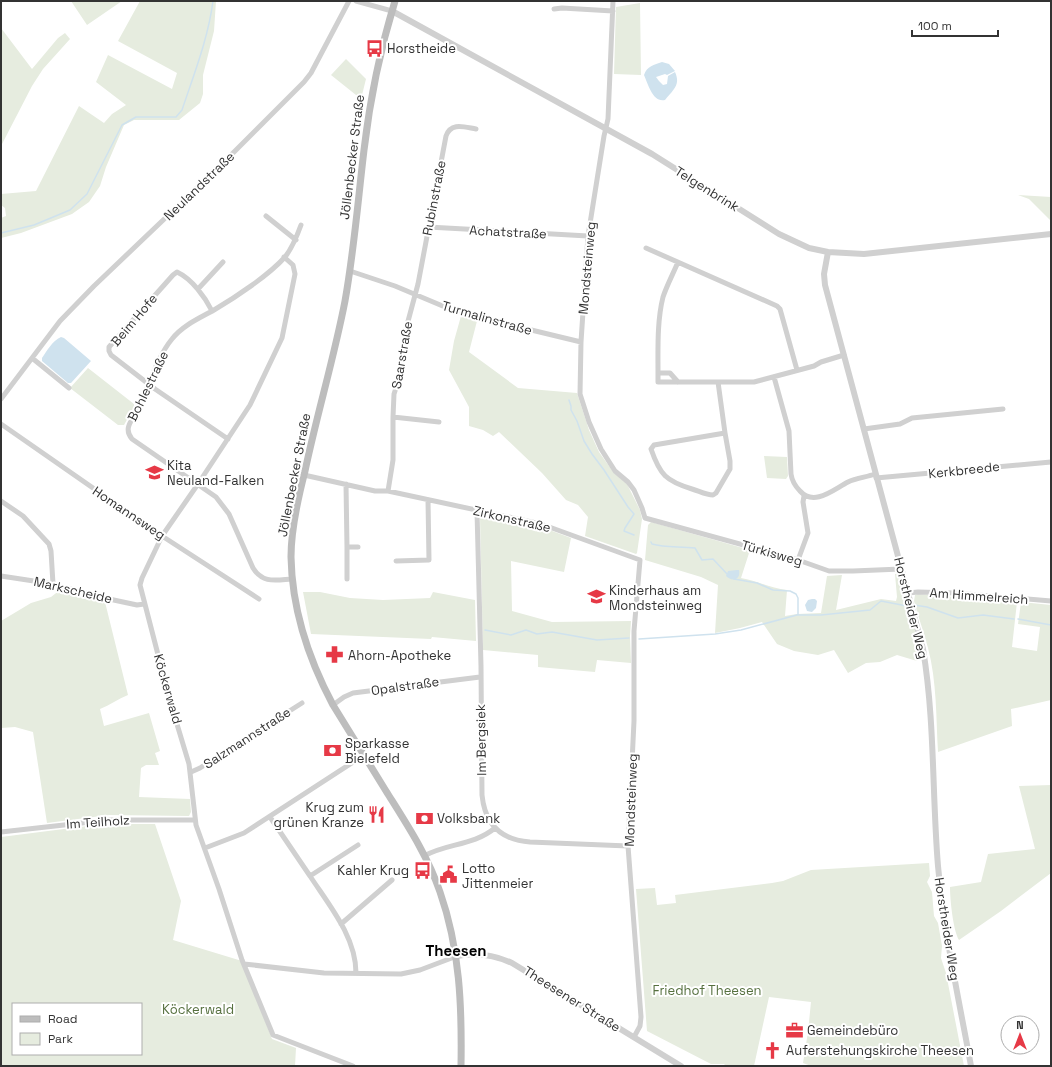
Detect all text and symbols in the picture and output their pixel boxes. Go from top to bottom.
scale bar [912,12,998,38]
text: 100 m [918,18,952,34]
bus stop icon: Horstheide [364,38,384,58]
place label: Horstheide [387,40,456,57]
street label: Jöllenbecker Straße [336,94,368,220]
street label: Neulandstraße [160,148,238,224]
street label: Rubinstraße [418,159,450,237]
street label: Telgenbrink [672,163,742,215]
street label: Achatstraße [469,221,547,243]
street label: Mondsteinweg [574,221,600,315]
street label: Beim Hofe [107,290,161,350]
street label: Turmalinstraße [440,297,534,339]
street label: Saarstraße [388,320,416,390]
street label: Bohlestraße [124,348,172,424]
street label: Jöllenbecker Straße [274,412,314,538]
place label: Kita Neuland-Falken [167,457,264,489]
street label: Kerkbreede [927,458,1001,482]
school or university icon: Kita Neuland-Falken [144,462,164,482]
street label: Homannsweg [89,482,169,544]
street label: Zirkonstraße [472,502,552,536]
street label: Türkisweg [739,536,805,570]
street label: Horstheider Weg [890,555,932,661]
street label: Markscheide [32,573,114,607]
place label: Kinderhaus am Mondsteinweg [609,582,702,614]
street label: Am Himmelreich [929,584,1029,608]
school or university icon: Kinderhaus am Mondsteinweg [586,587,606,607]
pharmacy icon: Ahorn-Apotheke [325,645,345,665]
place label: Ahorn-Apotheke [348,647,451,664]
street label: Köckerwald [150,652,186,726]
street label: Opalstraße [370,673,440,699]
street label: Salzmannstraße [200,703,294,773]
street label: Im Bergsiek [472,704,490,776]
place label: Sparkasse Bielefeld [345,735,409,767]
bank icon: Sparkasse Bielefeld [322,740,342,760]
street label: Mondsteinweg [621,753,641,847]
place label: Krug zum grünen Kranze [274,799,364,831]
restaurant icon: Krug zum grünen Kranze [367,804,387,824]
bank icon: Volksbank [414,808,434,828]
place label: Volksbank [437,810,500,827]
street label: Im Teilholz [66,811,131,833]
bus stop icon: Kahler Krug [412,860,432,880]
place label: Lotto Jittenmeier [462,860,533,892]
place label: Kahler Krug [337,862,409,879]
public building icon: Lotto Jittenmeier [439,865,459,885]
street label: Horstheider Weg [930,876,964,982]
district label: Theesen [425,941,487,960]
street label: Theesener Straße [520,962,624,1036]
park label: Friedhof Theesen [652,982,762,999]
park label: Köckerwald [162,1001,234,1018]
legend [12,1003,142,1055]
text: Road [48,1011,77,1027]
north arrow [1000,1015,1040,1055]
text: N [1016,1018,1024,1032]
office icon: Gemeindebüro [784,1020,804,1040]
place label: Gemeindebüro [807,1022,898,1039]
text: Park [48,1031,73,1047]
church icon: Auferstehungskirche Theesen [763,1040,783,1060]
place label: Auferstehungskirche Theesen [786,1042,974,1059]

